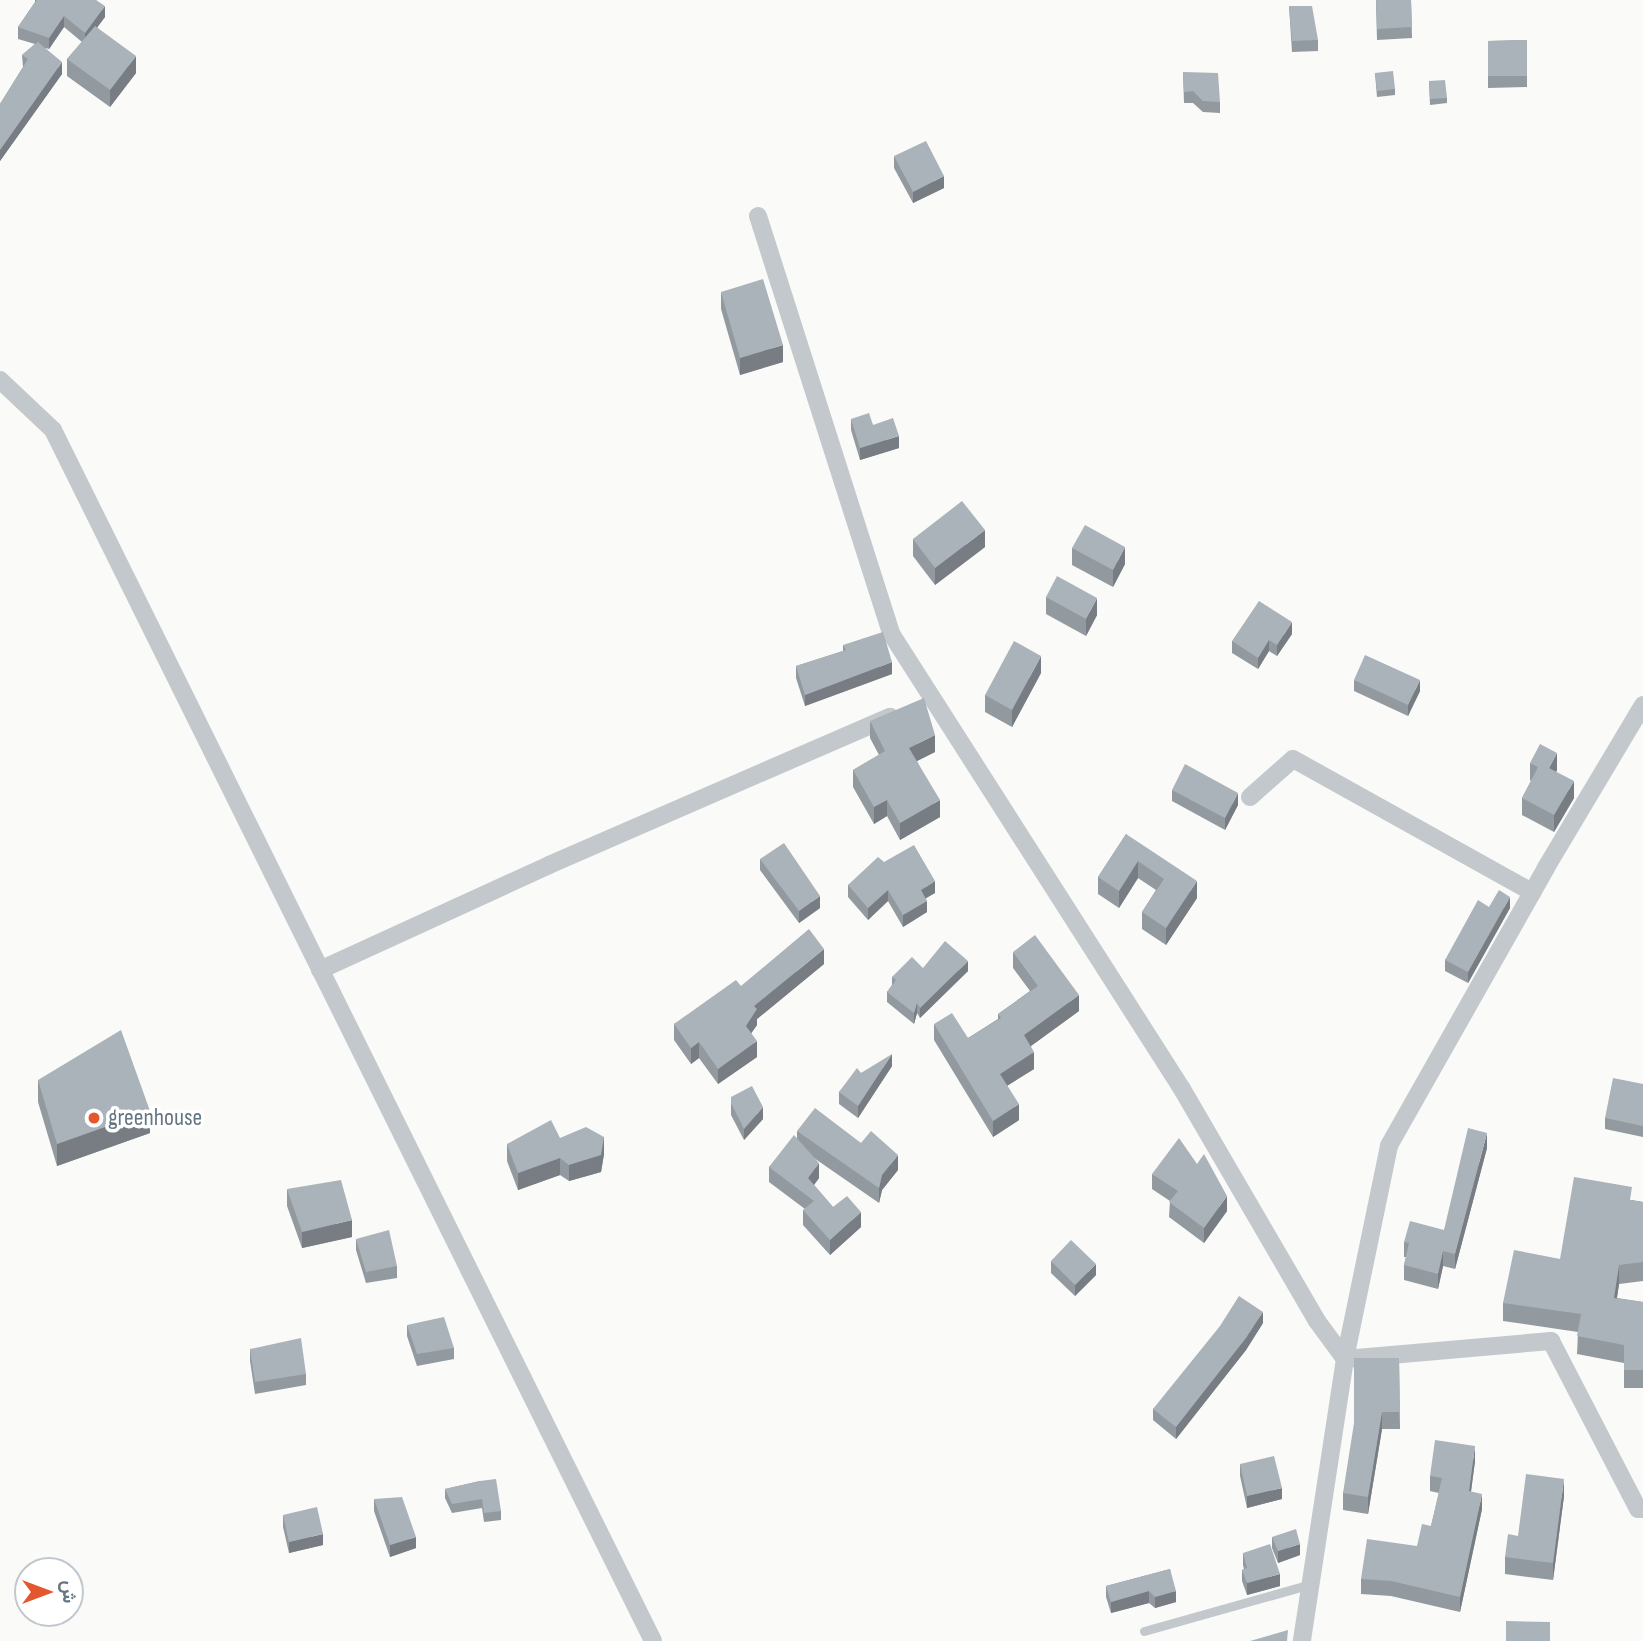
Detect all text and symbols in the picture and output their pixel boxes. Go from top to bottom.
place label: greenhouse [108,1104,202,1132]
marker: greenhouse [86,1110,102,1126]
north arrow [14,1557,84,1627]
text: ش [57,1581,80,1603]

